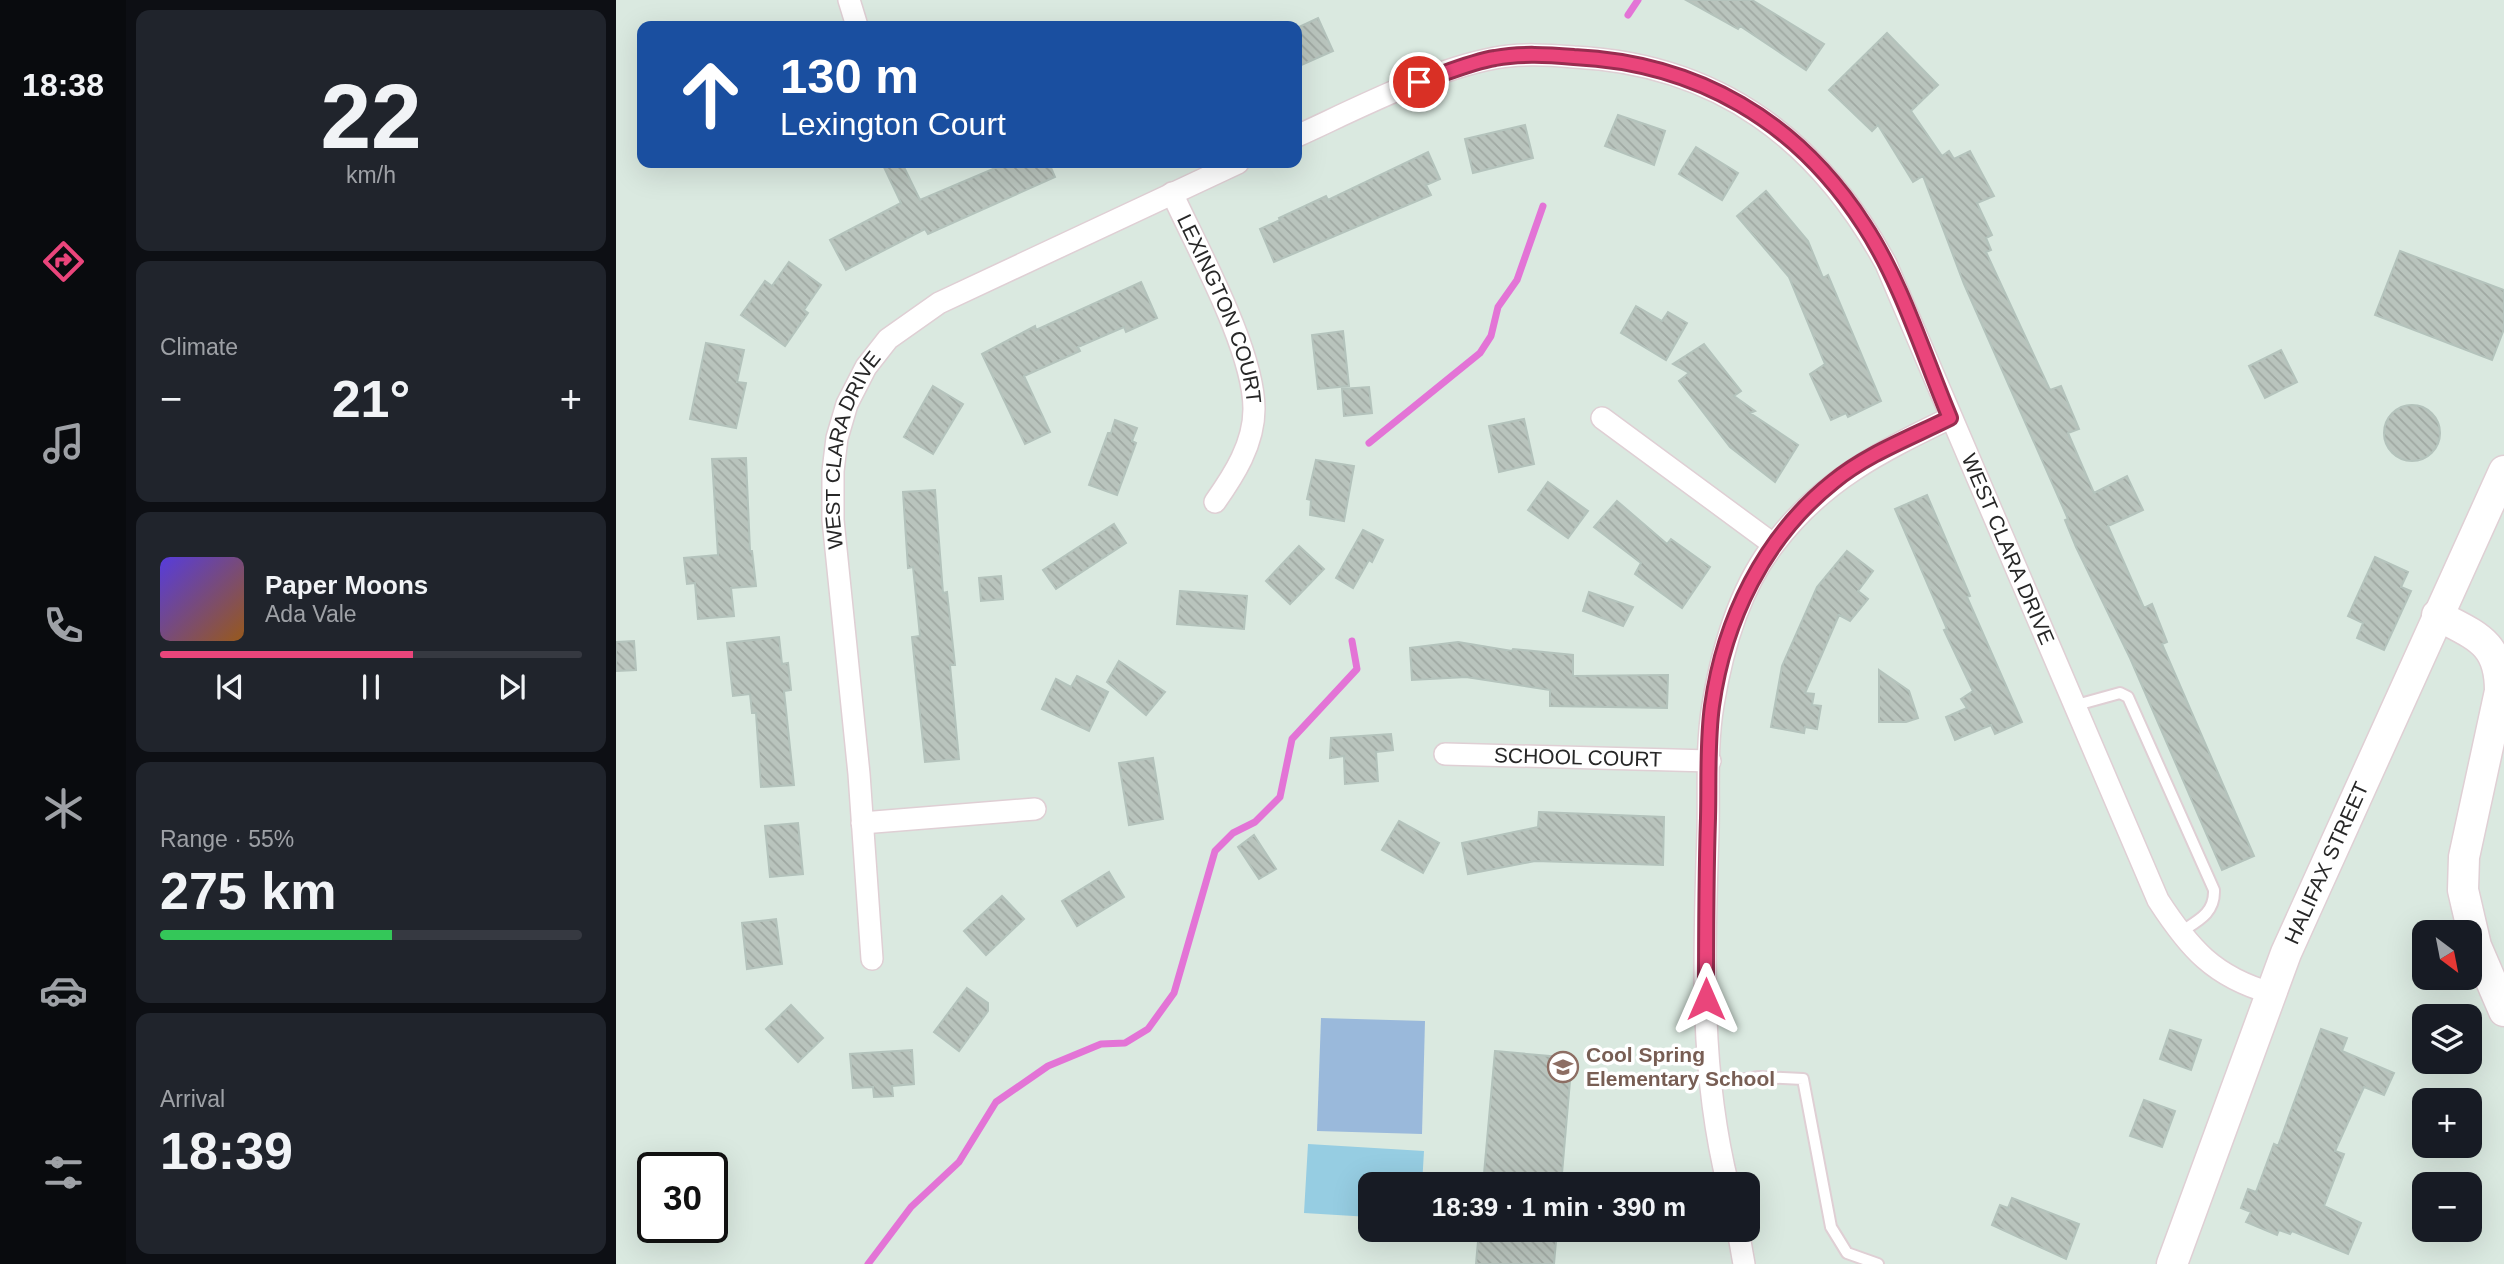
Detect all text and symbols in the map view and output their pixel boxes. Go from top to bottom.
icon: ahead [665,49,756,140]
text: 130 m [780,49,919,103]
pin [1389,52,1449,112]
icon: arrive [1400,63,1438,101]
text: 22 [320,66,422,167]
text: 18:38 [22,67,104,103]
text: Lexington Court [780,106,1006,142]
text: km/h [346,162,396,188]
street label: LEXINGTON COURT [1173,210,1266,405]
icon: directions [39,237,88,286]
text: Climate [160,334,238,360]
street label: WEST CLARA DRIVE [821,347,885,550]
text: 21° [332,370,410,428]
text: − [160,378,182,420]
text: + [560,378,582,420]
icon: music [39,419,88,468]
street label: WEST CLARA DRIVE [1958,450,2059,648]
text: Paper Moons [265,570,428,600]
icon: phone [39,601,88,650]
text: Ada Vale [265,601,357,627]
icon: previous [211,668,249,706]
icon: pause [352,668,390,706]
icon: next [493,668,531,706]
street label: SCHOOL COURT [1494,743,1662,771]
street label: HALIFAX STREET [2280,778,2373,947]
icon: climate [39,784,88,833]
text: Range · 55% [160,826,294,852]
text: 275 km [160,862,336,920]
north arrow [2412,920,2482,990]
map controls [2412,920,2482,1242]
position arrow [1669,962,1743,1036]
icon: car [39,966,88,1015]
button: layers [2412,1004,2482,1074]
place label: Cool Spring Elementary School [1586,1043,1775,1090]
school or university icon: Cool Spring Elementary School [1546,1050,1580,1084]
text: Arrival [160,1086,225,1112]
button: + [2412,1088,2482,1158]
text: 18:39 [160,1122,293,1180]
icon: filters [39,1148,88,1197]
speed limit sign: 30 [637,1152,728,1243]
button: − [2412,1172,2482,1242]
text: 18:39 · 1 min · 390 m [1432,1192,1686,1222]

